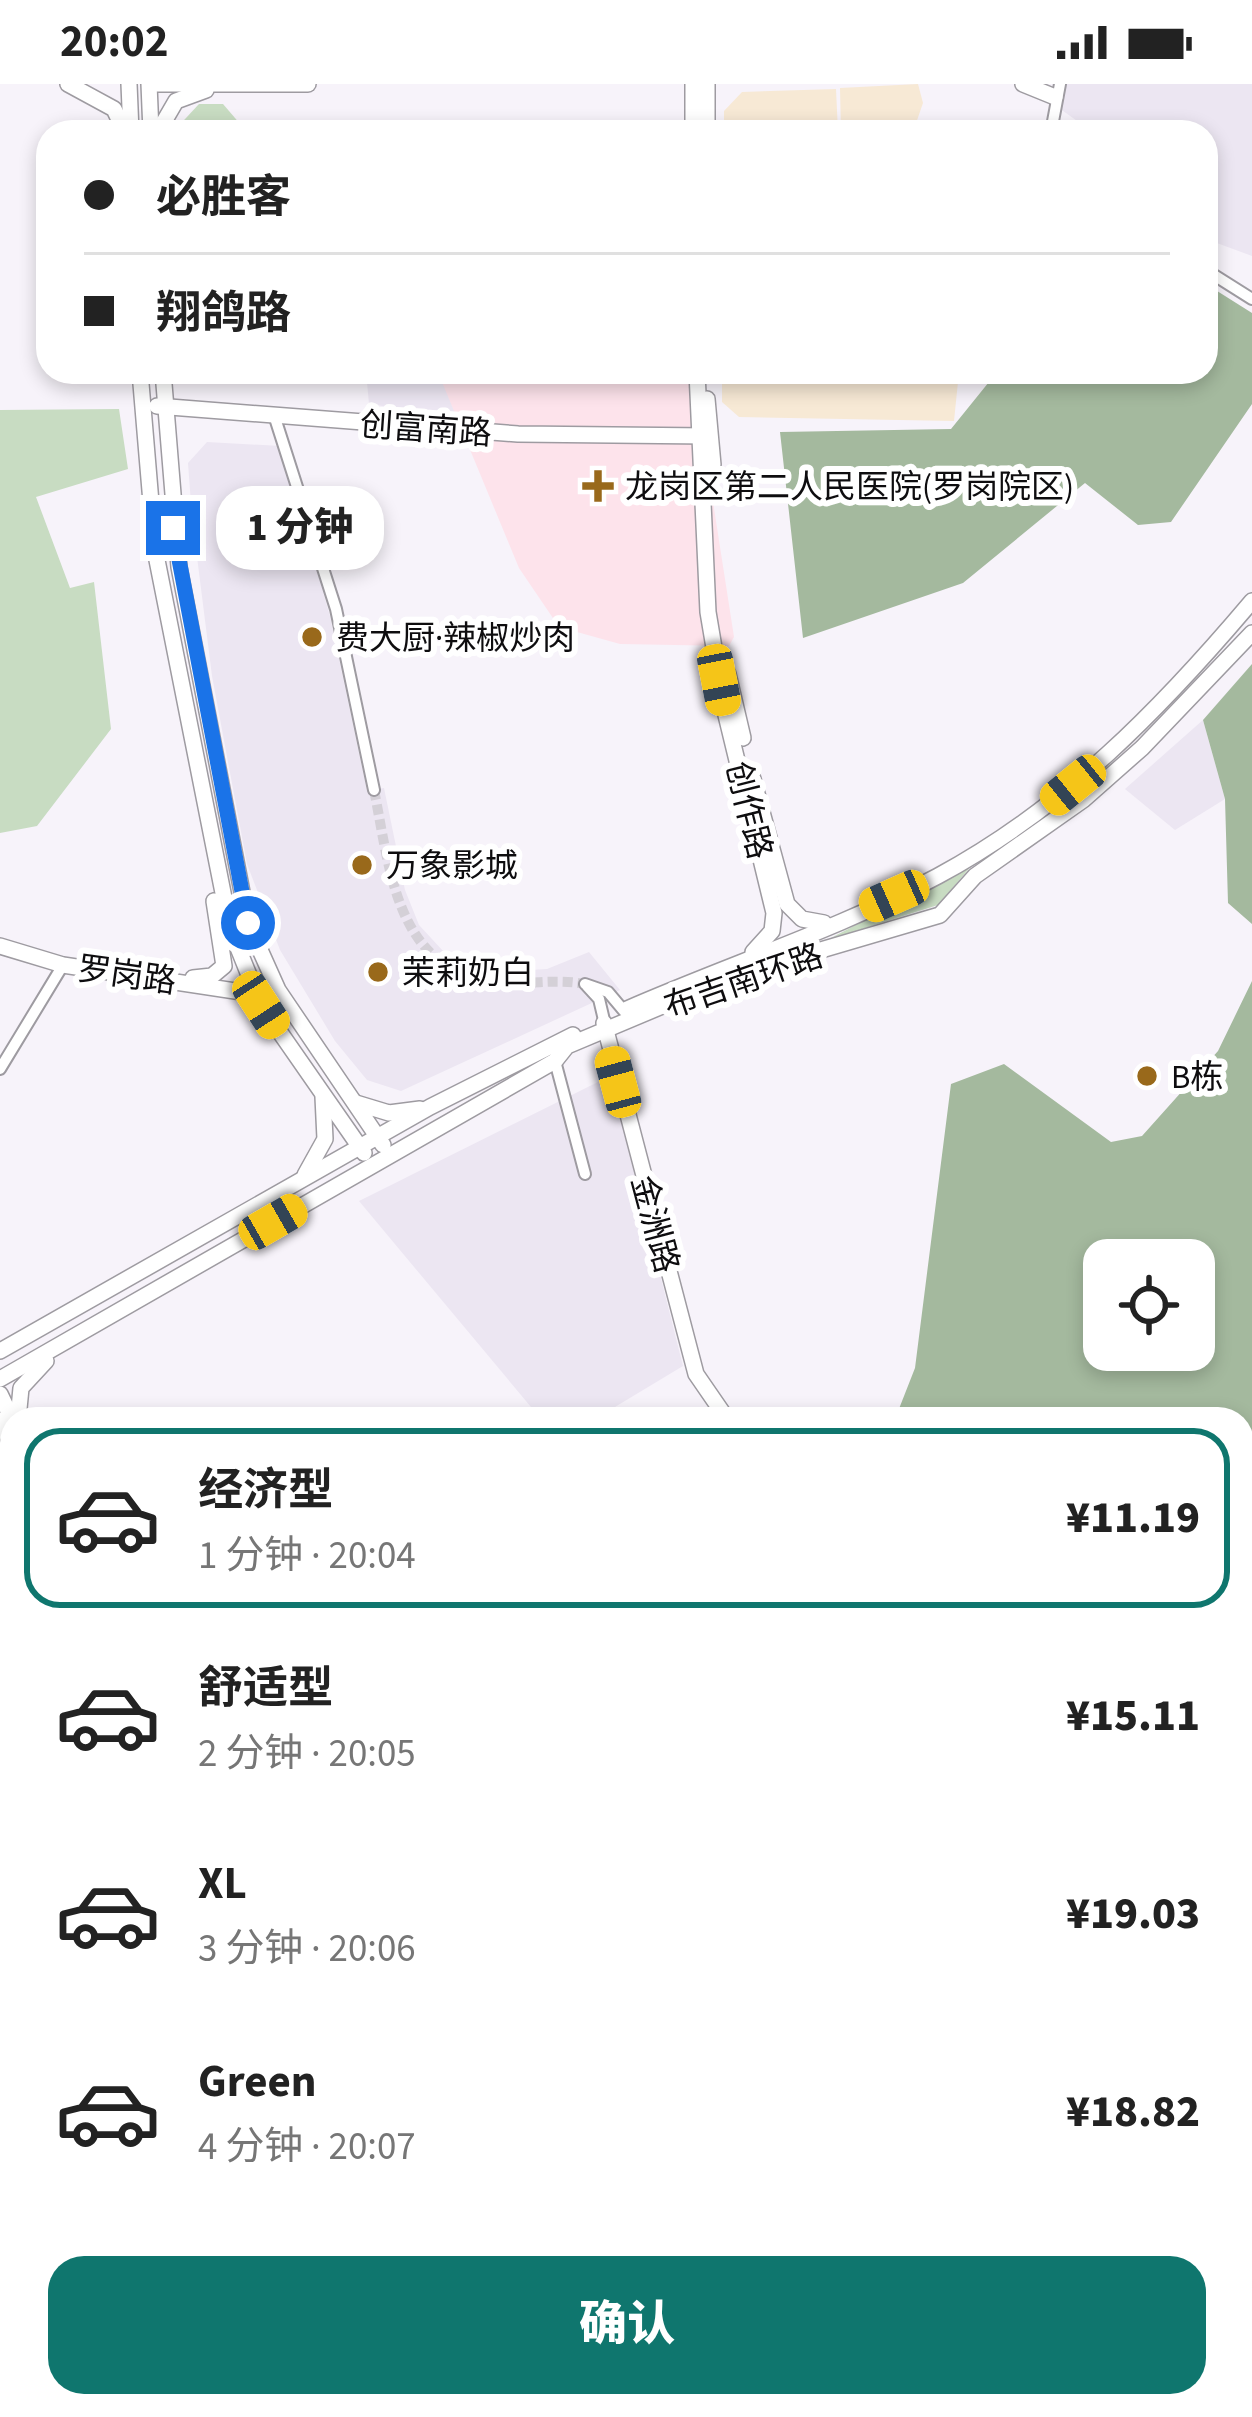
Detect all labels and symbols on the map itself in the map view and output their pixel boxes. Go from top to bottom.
street label: 创富南路 [358,401,493,458]
place label: 龙岗区第二人民医院(罗岗院区) [625,464,1074,511]
marker: 龙岗区第二人民医院(罗岗院区) [582,470,614,502]
callout: 1 分钟 [215,486,383,570]
route end [146,501,200,555]
place label: 费大厨·辣椒炒肉 [336,615,575,662]
marker: 费大厨·辣椒炒肉 [299,624,325,650]
car [694,641,744,719]
car [1034,748,1112,822]
street label: 创作路 [714,757,783,864]
place label: 万象影城 [386,843,518,890]
marker: 万象影城 [349,852,375,878]
car [854,865,934,927]
route start [221,896,275,950]
street label: 布吉南环路 [658,932,829,1030]
street label: 罗岗路 [75,945,179,1006]
place label: 茉莉奶白 [402,950,534,997]
marker: 茉莉奶白 [365,959,391,985]
car [226,965,296,1045]
car [591,1043,645,1121]
place label: B栋 [1171,1054,1223,1101]
marker: B栋 [1134,1063,1160,1089]
street label: 金洲路 [619,1170,690,1278]
car [233,1188,313,1256]

